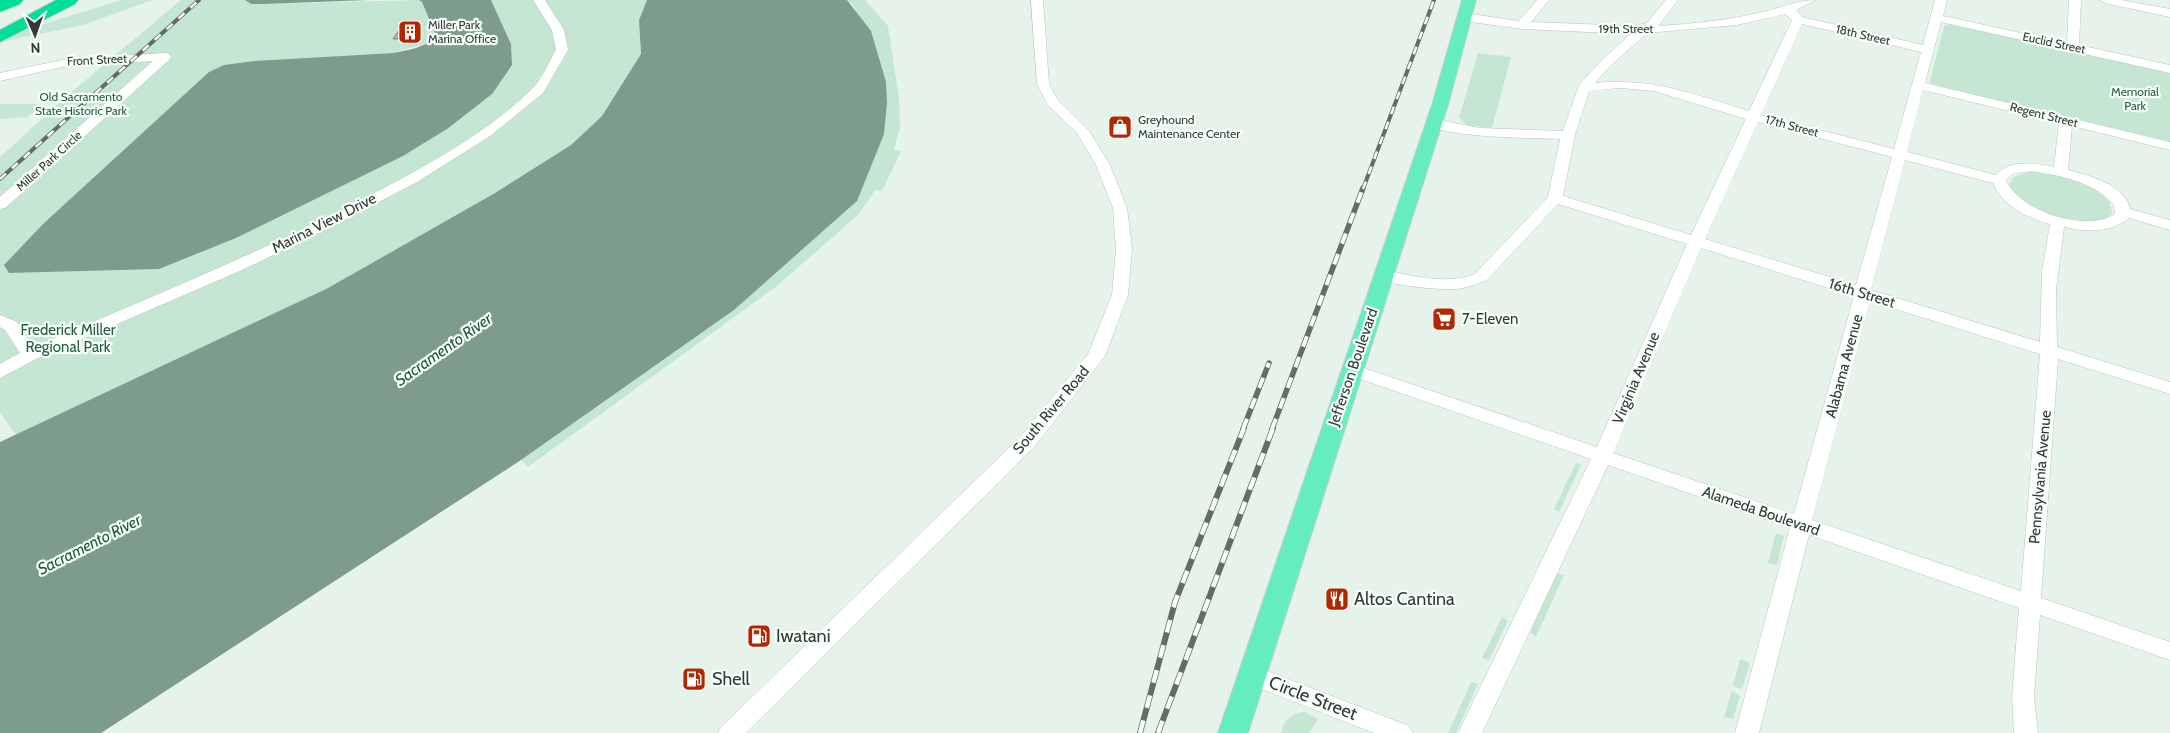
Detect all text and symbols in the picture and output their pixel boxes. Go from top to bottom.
north arrow [10,10,60,60]
place label: Miller Park Marina Office [428,17,496,46]
building icon: Miller Park Marina Office [397,19,423,45]
street label: 19th Street [1599,21,1653,36]
street label: 18th Street [1834,21,1892,48]
street label: Euclid Street [2021,29,2087,56]
text: N [30,39,41,57]
street label: Front Street [67,50,127,69]
park label: Memorial Park [2111,84,2159,113]
park label: Old Sacramento State Historic Park [35,89,128,118]
street label: Regent Street [2009,99,2080,130]
street label: 17th Street [1764,111,1820,140]
place label: Greyhound Maintenance Center [1138,112,1240,141]
shop icon: Greyhound Maintenance Center [1107,114,1133,140]
street label: Miller Park Circle [13,127,85,194]
street label: Marina View Drive [269,189,379,257]
street label: 16th Street [1827,274,1897,312]
street label: Jefferson Boulevard [1324,306,1382,429]
supermarket icon: 7-Eleven [1431,306,1457,332]
water label: Sacramento River [391,308,496,390]
place label: 7-Eleven [1462,310,1518,328]
street label: Alabama Avenue [1821,312,1867,420]
park label: Frederick Miller Regional Park [21,321,116,356]
street label: Virginia Avenue [1609,329,1664,427]
street label: South River Road [1009,362,1093,458]
street label: Pennsylvania Avenue [2025,409,2055,545]
street label: Alameda Boulevard [1700,482,1822,540]
water label: Sacramento River [34,510,145,579]
restaurant icon: Altos Cantina [1324,586,1350,612]
place label: Altos Cantina [1354,588,1455,610]
fuel station icon: Iwatani [746,623,772,649]
place label: Iwatani [776,625,830,647]
fuel station icon: Shell [681,666,707,692]
place label: Shell [712,668,751,690]
street label: Circle Street [1266,671,1360,725]

